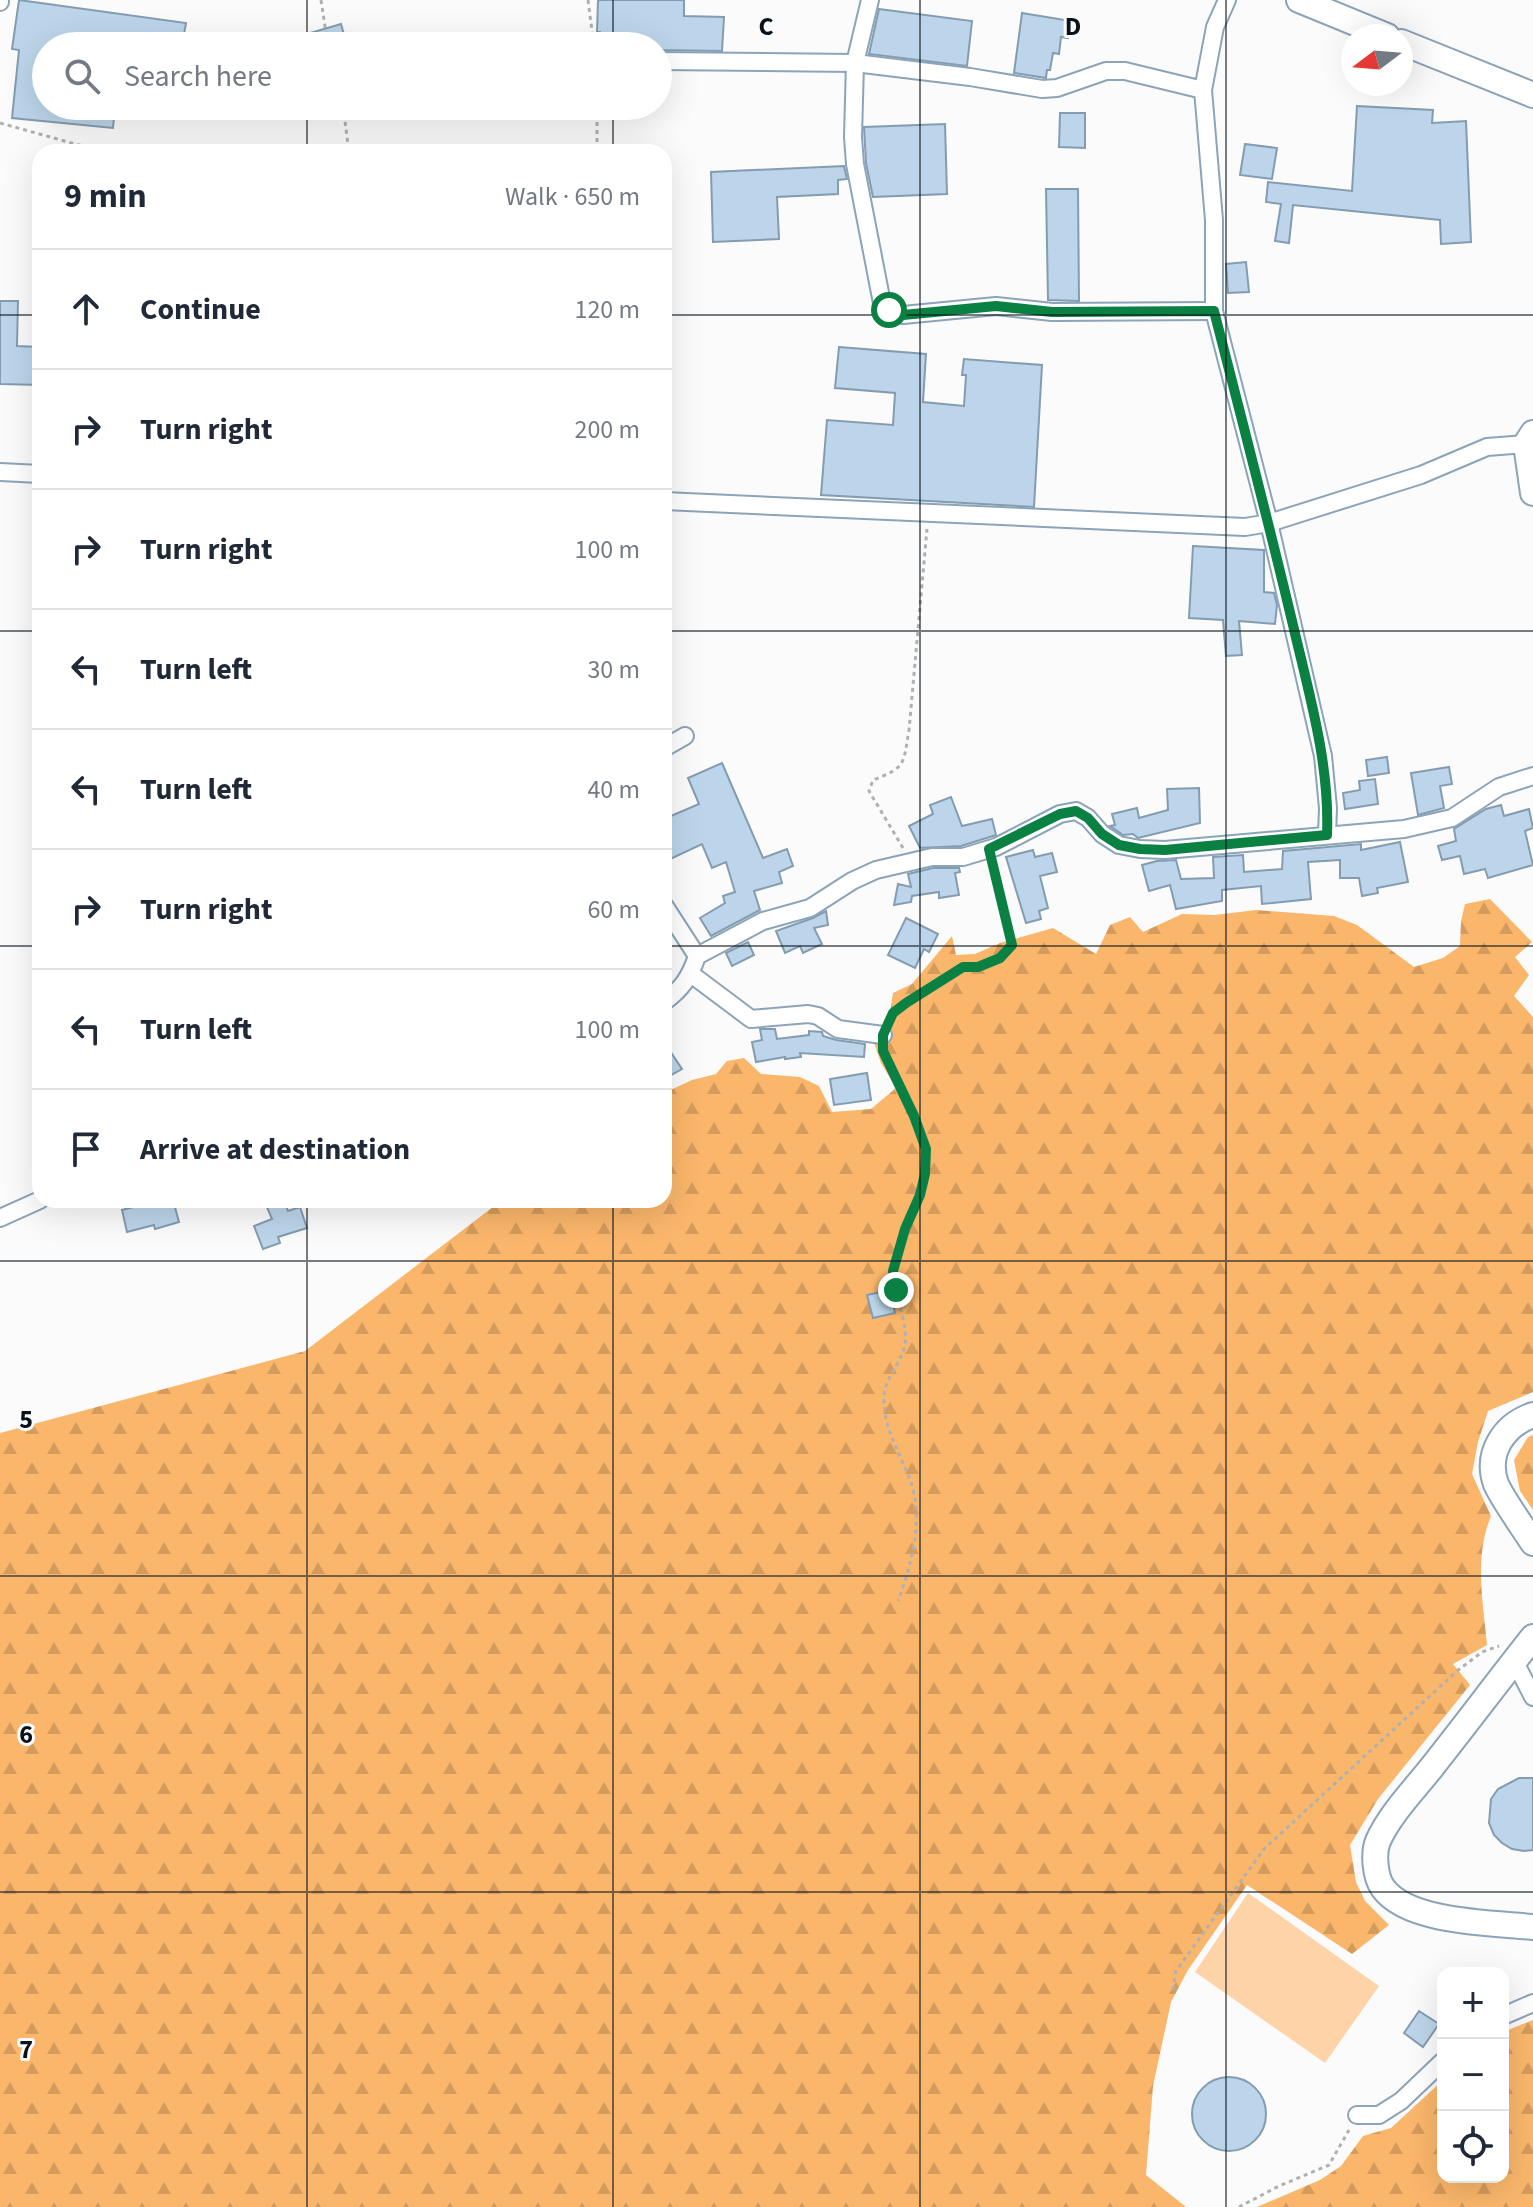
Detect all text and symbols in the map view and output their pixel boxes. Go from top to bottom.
text: C [758,8,774,45]
text: D [1065,8,1081,45]
north arrow [1341,24,1413,96]
search box [32,32,672,120]
icon: search [60,54,104,98]
text: Search here [124,55,272,98]
text: 9 min [64,172,147,221]
text: Walk · 650 m [505,178,640,215]
icon: ahead [64,287,108,331]
text: Continue [140,288,261,331]
text: 120 m [574,291,640,328]
route start [871,292,907,328]
icon: right [64,407,108,451]
text: Turn right [140,408,272,451]
text: 200 m [574,411,640,448]
icon: right [64,527,108,571]
text: Turn right [140,528,272,571]
text: 100 m [574,531,640,568]
icon: left [64,647,108,691]
text: Turn left [140,648,252,691]
text: 30 m [587,651,640,688]
icon: left [64,767,108,811]
text: Turn left [140,768,252,811]
text: 40 m [587,771,640,808]
icon: right [64,887,108,931]
text: Turn right [140,888,272,931]
text: 60 m [587,891,640,928]
icon: left [64,1007,108,1051]
text: Turn left [140,1008,252,1051]
text: 100 m [574,1011,640,1048]
icon: arrive [64,1127,108,1171]
text: Arrive at destination [140,1128,410,1171]
route end [878,1272,914,1308]
text: 5 [19,1401,33,1438]
text: 6 [19,1716,33,1753]
map controls [1437,1967,1509,2183]
button: + [1437,1967,1509,2039]
text: 7 [19,2031,33,2068]
button: − [1437,2039,1509,2111]
button: locate [1437,2111,1509,2183]

